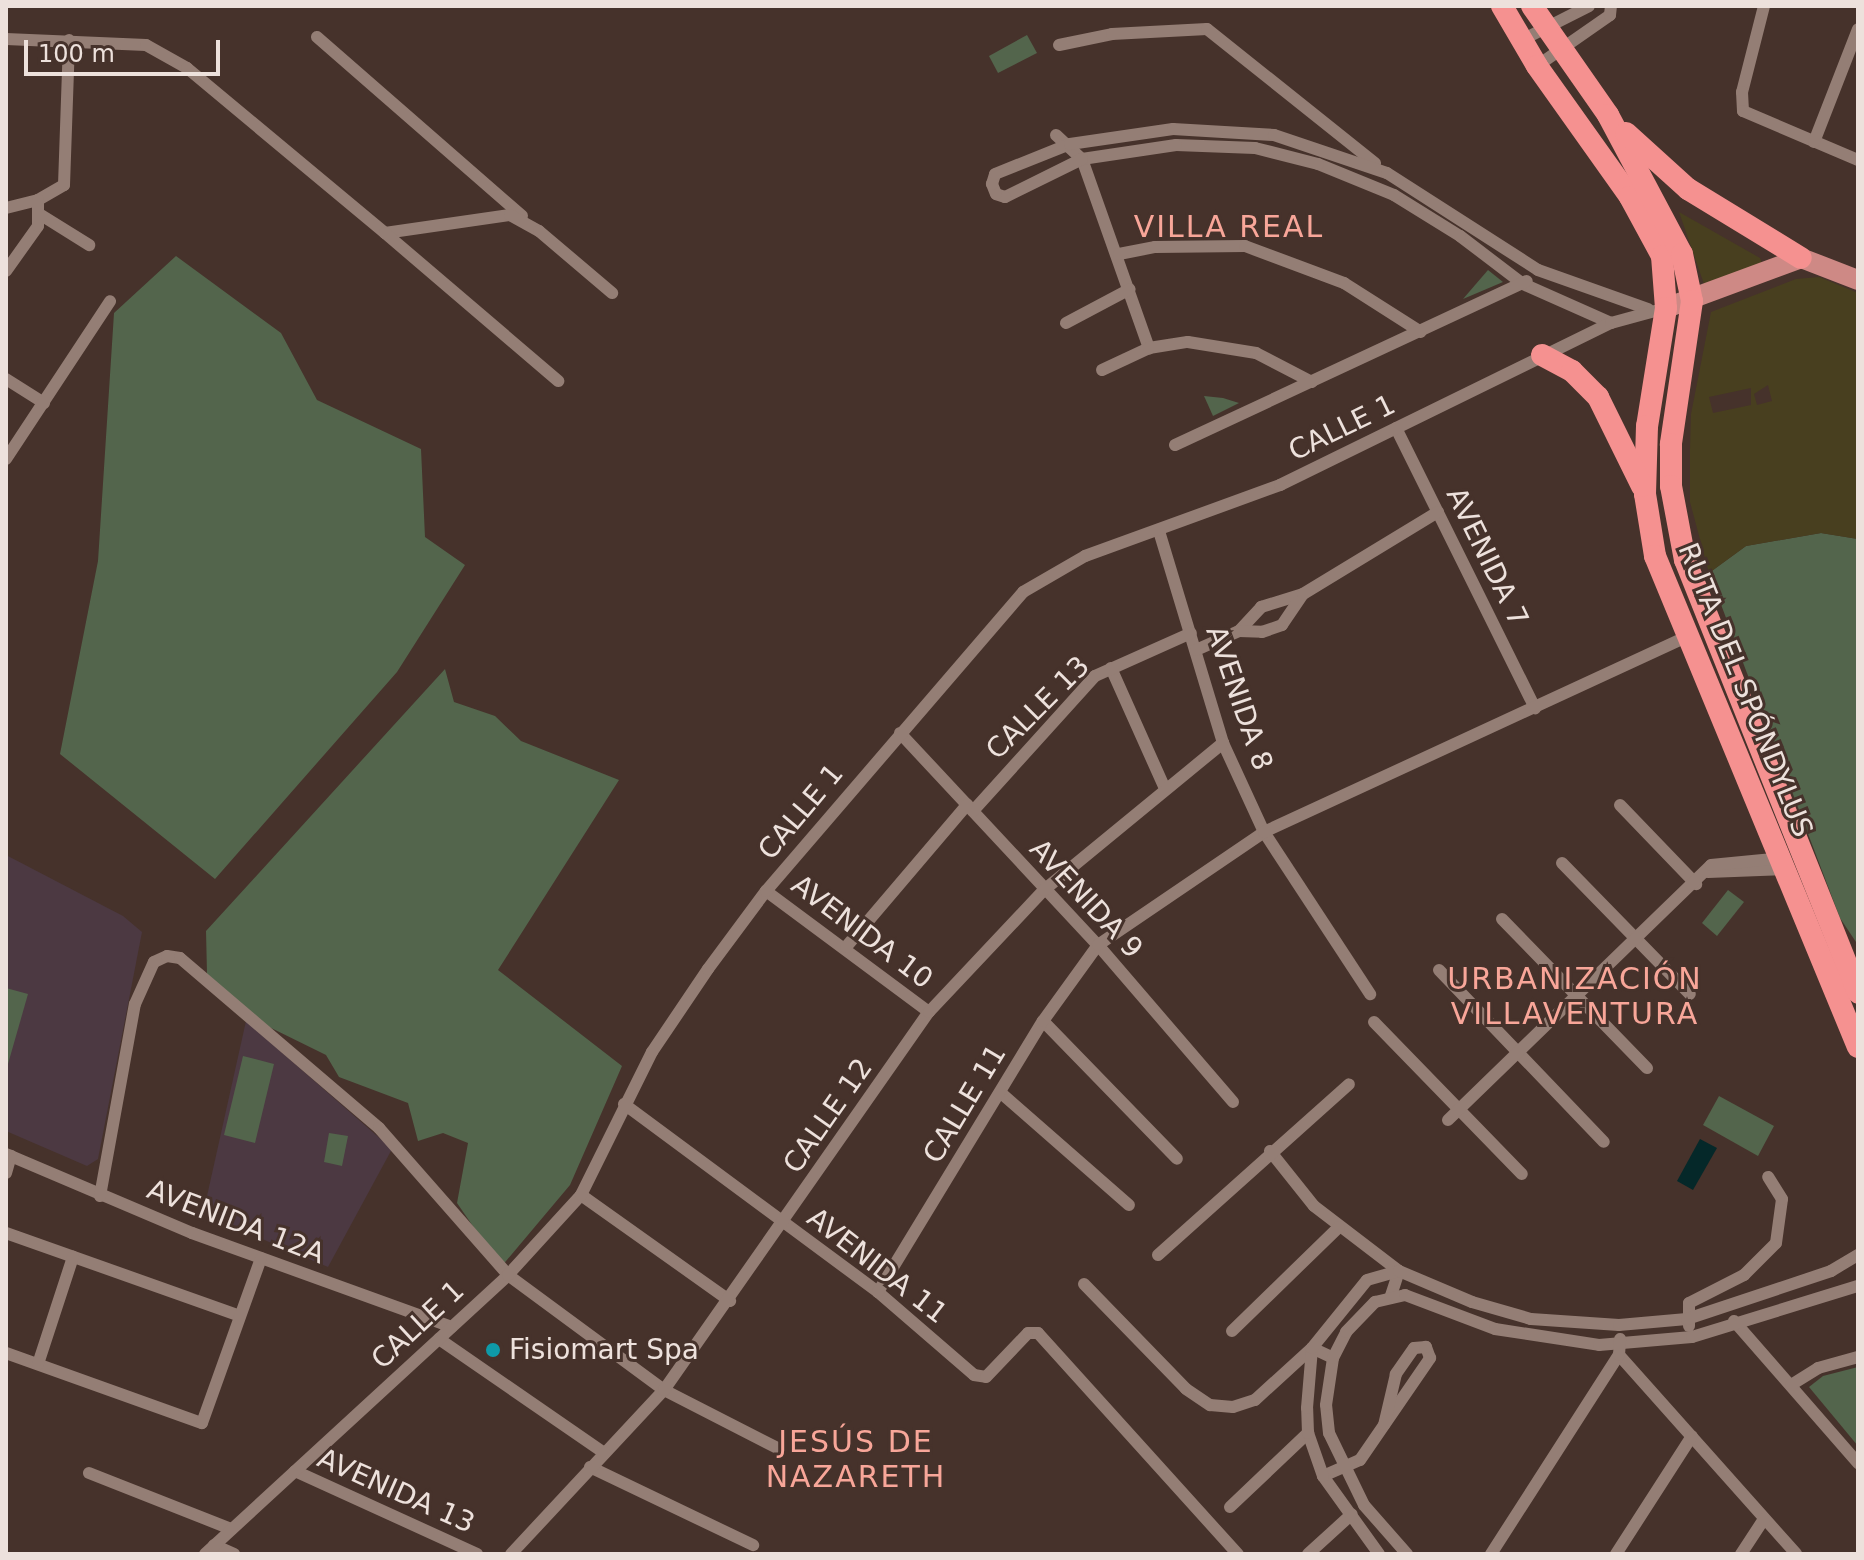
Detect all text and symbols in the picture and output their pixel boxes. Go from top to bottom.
scale bar [28,24,224,74]
text: 100 m [38,40,115,68]
district label: VILLA REAL [1134,209,1324,245]
street label: CALLE 1 [1283,388,1401,468]
street label: AVENIDA 7 [1439,482,1535,632]
street label: RUTA DEL SPÓNDYLUS [1671,538,1819,842]
street label: AVENIDA 8 [1199,621,1279,775]
street label: CALLE 13 [979,649,1097,767]
street label: CALLE 1 [751,757,851,867]
street label: AVENIDA 9 [1022,833,1150,965]
street label: AVENIDA 10 [785,868,939,996]
district label: URBANIZACIÓN VILLAVENTURA [1447,961,1703,1032]
street label: CALLE 11 [917,1039,1013,1169]
street label: CALLE 12 [776,1052,880,1180]
street label: AVENIDA 12A [143,1173,329,1271]
street label: AVENIDA 11 [800,1201,954,1331]
street label: CALLE 1 [365,1274,471,1376]
place label: Fisiomart Spa [509,1333,699,1367]
marker: Fisiomart Spa [484,1341,502,1359]
district label: JESÚS DE NAZARETH [766,1424,946,1494]
street label: AVENIDA 13 [312,1441,480,1541]

